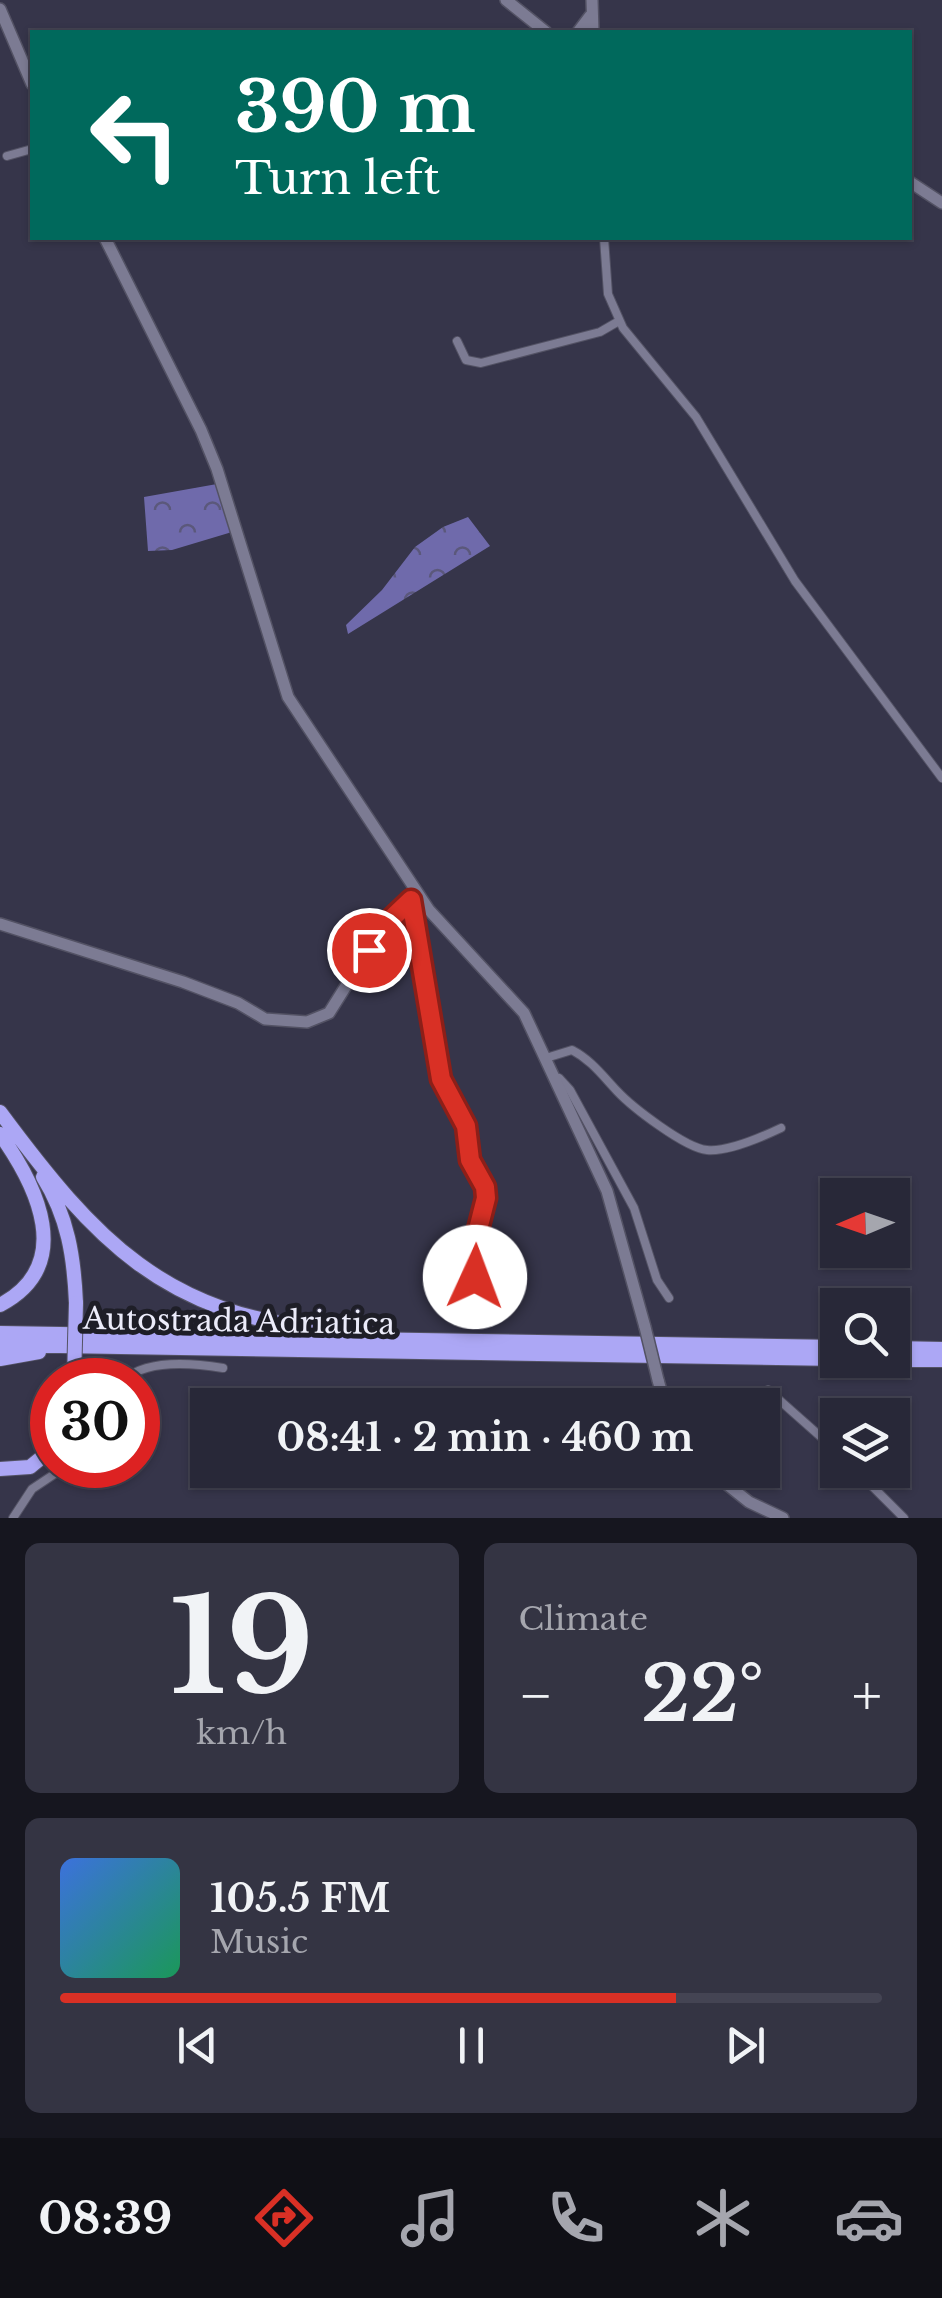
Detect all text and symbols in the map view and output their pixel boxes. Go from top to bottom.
text: 390 m [235,64,476,151]
icon: left [70,70,200,200]
text: Turn left [235,150,440,206]
pin [327,908,412,993]
icon: arrive [342,923,397,978]
north arrow [820,1178,910,1268]
map controls [820,1178,910,1488]
position arrow [423,1225,527,1329]
button: search [820,1288,910,1378]
street label: Autostrada Adriatica [82,1300,396,1342]
speed limit sign: 30 [30,1358,160,1488]
button: layers [820,1398,910,1488]
text: 08:41 · 2 min · 460 m [276,1414,694,1461]
text: 19 [170,1567,314,1728]
text: Climate [519,1599,648,1639]
text: 22° [641,1648,764,1741]
text: − [519,1662,553,1730]
text: + [852,1662,882,1730]
text: km/h [196,1713,287,1753]
text: 105.5 FM [210,1875,390,1922]
text: Music [210,1922,308,1962]
icon: previous [170,2018,225,2073]
icon: pause [444,2018,499,2073]
icon: next [718,2018,773,2073]
icon: directions [249,2183,319,2253]
icon: music [395,2183,465,2253]
icon: phone [541,2183,611,2253]
icon: climate [688,2183,758,2253]
icon: car [834,2183,904,2253]
text: 08:39 [38,2190,172,2246]

